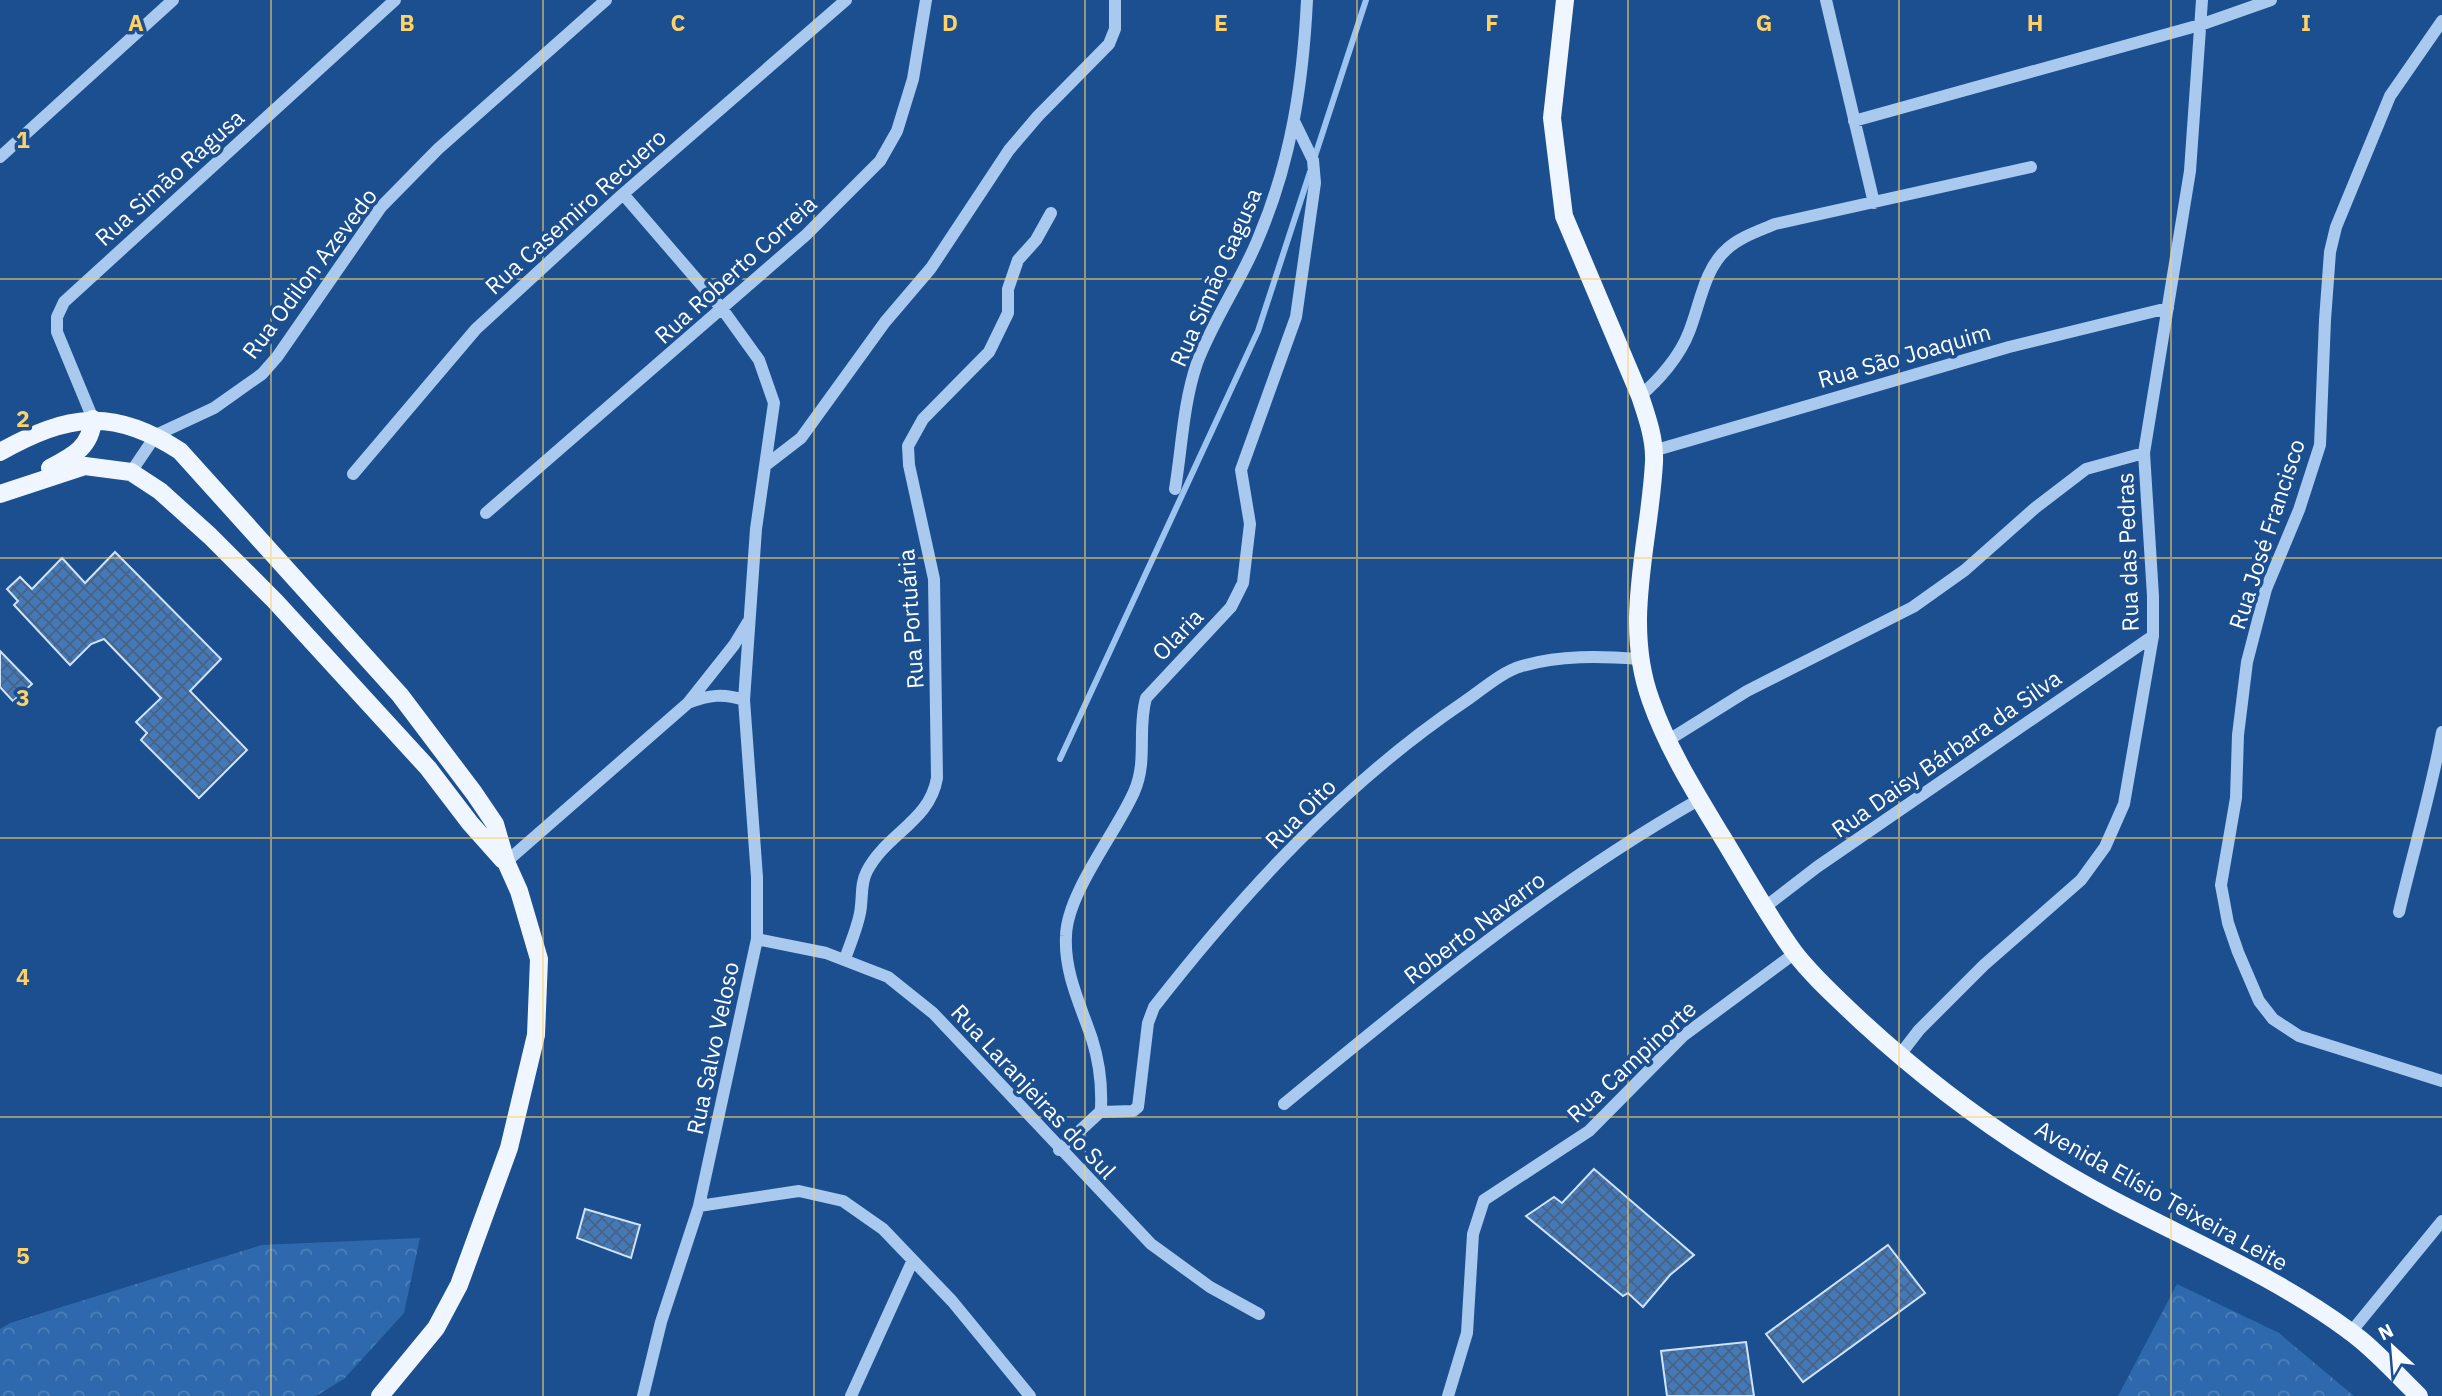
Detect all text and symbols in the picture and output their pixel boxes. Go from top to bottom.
text: A [128,7,144,37]
text: B [399,7,415,37]
text: C [671,7,686,37]
text: D [942,7,958,37]
text: E [1214,7,1228,37]
text: F [1485,7,1499,37]
text: G [1756,7,1772,37]
text: H [2027,7,2043,37]
text: I [2301,7,2311,37]
street label: Rua Simão Ragusa [88,102,250,252]
street label: Rua Casemiro Recuero [478,122,672,300]
text: 1 [16,124,30,154]
street label: Rua Odilon Azevedo [235,182,383,364]
street label: Rua Simão Gagusa [1162,183,1268,371]
street label: Rua Roberto Correia [648,188,822,350]
street label: Rua São Joaquim [1814,316,1994,394]
text: 2 [16,403,30,433]
street label: Rua José Francisco [2221,435,2311,633]
street label: Rua das Pedras [2109,472,2145,632]
street label: Rua Portuária [890,548,930,690]
street label: Olaria [1145,602,1209,666]
street label: Rua Daisy Bárbara da Silva [1825,662,2067,844]
text: 3 [16,682,30,712]
street label: Rua Oito [1258,771,1342,855]
street label: Roberto Navarro [1397,864,1551,990]
street label: Rua Salvo Veloso [679,959,745,1137]
text: 4 [16,961,30,991]
street label: Rua Campinorte [1560,993,1702,1129]
street label: Rua Laranjeiras do Sul [945,997,1123,1185]
street label: Avenida Elísio Teixeira Leite [2030,1113,2294,1277]
text: 5 [16,1240,30,1270]
north arrow [2358,1312,2428,1382]
text: N [2374,1318,2397,1346]

